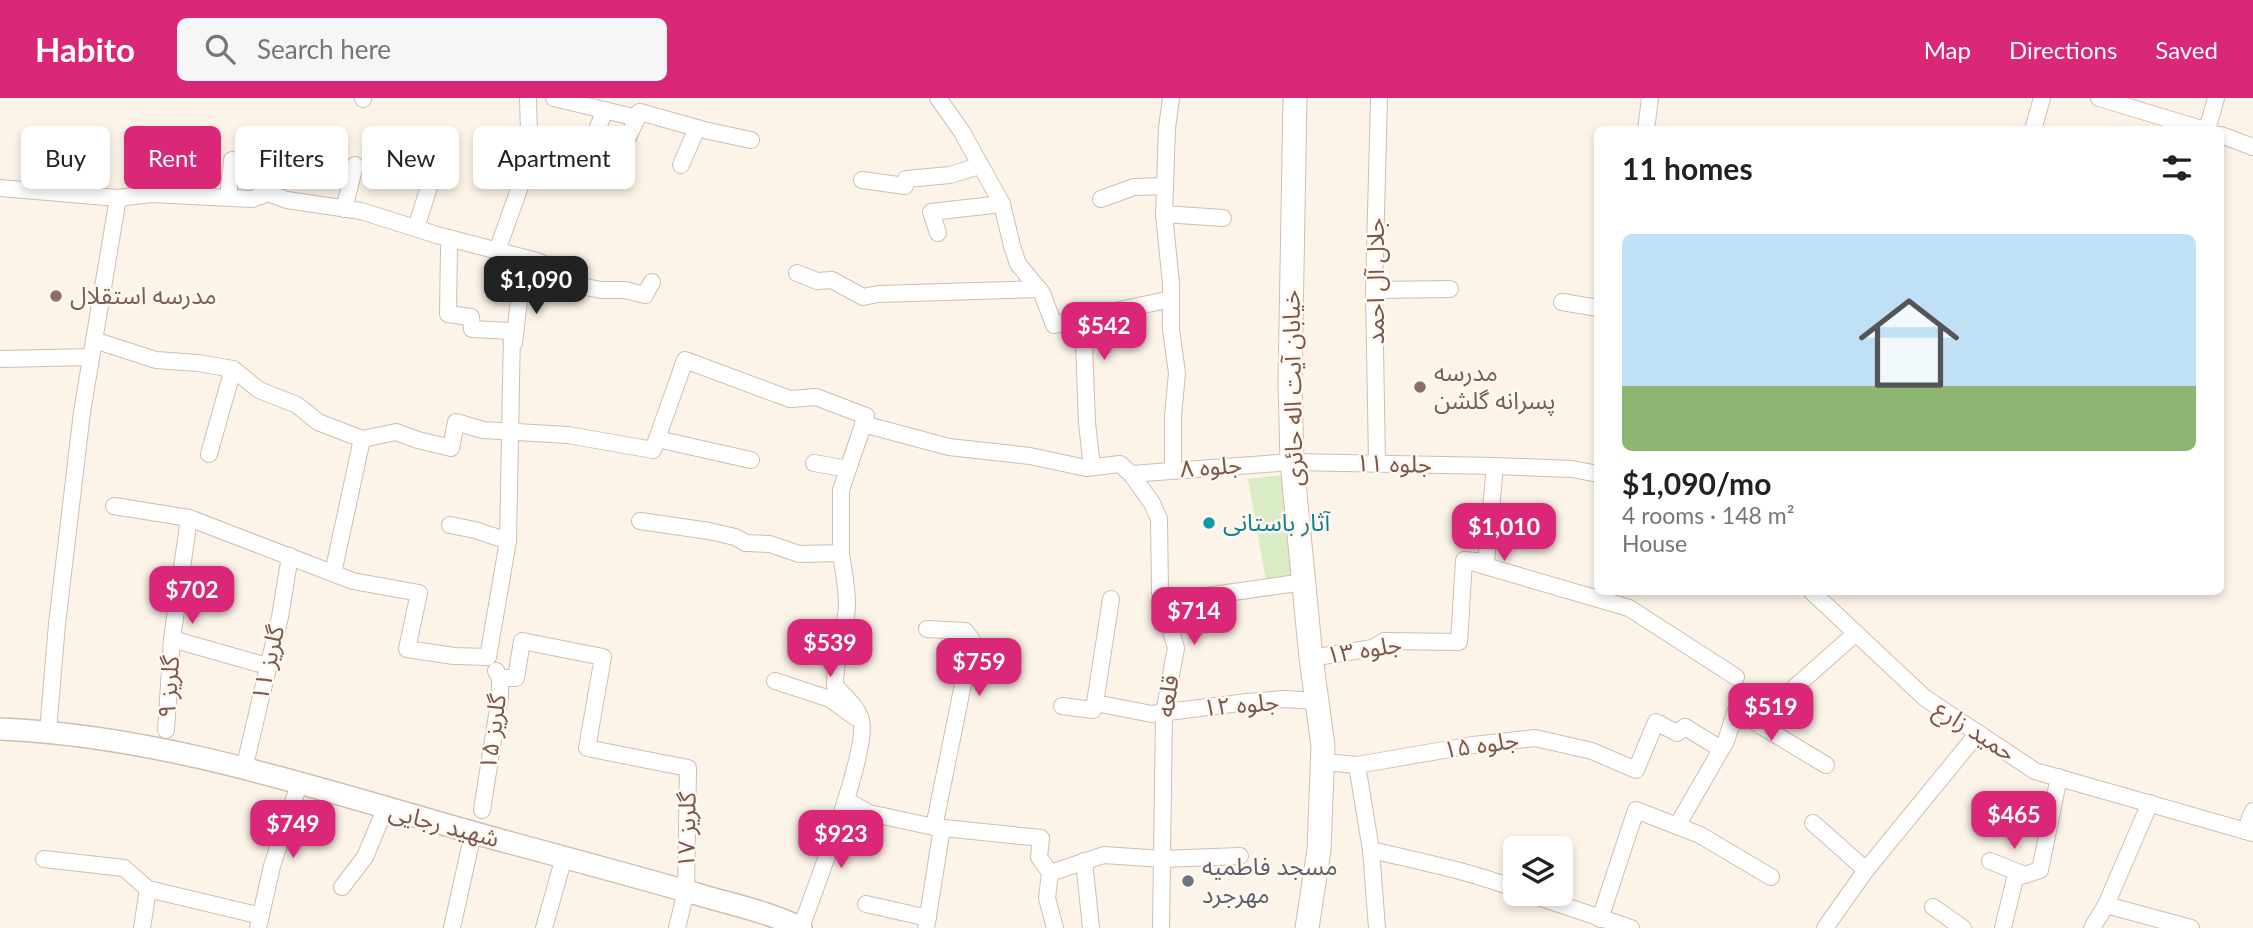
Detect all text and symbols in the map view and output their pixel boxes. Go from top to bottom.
search box [177,18,667,81]
text: Habito [35,29,135,69]
icon: search [201,30,239,68]
text: Search here [257,33,391,65]
text: Map [1924,35,1971,64]
text: Directions [2009,35,2117,64]
text: Saved [2155,35,2218,64]
chip: Buy [21,126,110,189]
chip: Rent [124,126,221,189]
chip: Filters [235,126,348,189]
chip: New [362,126,459,189]
chip: Apartment [473,126,635,189]
icon: filters [2158,149,2196,187]
text: 11 homes [1622,150,1753,186]
street label: جلال آل احمد [1360,218,1390,344]
pin: $1,090 [479,256,593,316]
text: $1,090 [500,265,572,293]
place label: مدرسه استقلال [70,280,217,310]
icon: home [1846,280,1972,406]
marker: مدرسه استقلال [48,288,64,304]
street label: خیابان آیت اله حائری [1275,290,1309,486]
pin: $542 [1063,302,1145,362]
text: $542 [1077,311,1131,339]
place label: مدرسه پسرانه گلشن [1434,357,1555,416]
marker: مدرسه پسرانه گلشن [1412,379,1428,395]
street label: جلوه ۱۱ [1356,447,1432,479]
street label: جلوه ۸ [1179,449,1243,483]
text: $1,090/mo [1622,465,1771,501]
text: 4 rooms · 148 m² [1622,501,1794,529]
pin: $1,010 [1447,504,1561,563]
place label: آثار باستانی [1223,507,1331,537]
text: $1,010 [1468,512,1540,540]
marker: آثار باستانی [1201,515,1217,531]
text: House [1622,529,1687,557]
pin: $702 [151,566,233,626]
text: $702 [165,575,219,603]
pin: $714 [1153,588,1235,647]
text: $714 [1167,596,1221,624]
pin: $539 [789,620,871,679]
street label: گلریز ۱۱ [244,621,290,703]
text: $539 [803,628,857,656]
street label: جلوه ۱۳ [1324,628,1404,670]
pin: $759 [938,638,1020,698]
text: $759 [952,647,1006,675]
street label: گلریز ۹ [151,654,185,719]
street label: قلعه [1149,673,1184,719]
pin: $519 [1730,684,1812,743]
street label: جلوه ۱۲ [1202,686,1280,722]
street label: گلریز ۱۵ [472,691,512,772]
text: $519 [1744,692,1798,720]
street label: حمید زارع [1928,693,2022,770]
street label: جلوه ۱۵ [1441,724,1521,764]
street label: گلریز ۱۷ [670,791,702,868]
pin: $465 [1973,792,2055,851]
street label: شهید رجایی [386,795,503,853]
pin: $749 [252,800,334,860]
text: $465 [1987,800,2041,828]
text: $749 [266,809,320,837]
pin: $923 [800,810,882,870]
text: $923 [814,819,868,847]
map controls [1503,836,1573,906]
button: layers [1503,836,1573,906]
place label: مسجد فاطمیه مهرجرد [1202,851,1338,909]
marker: مسجد فاطمیه مهرجرد [1180,873,1196,889]

